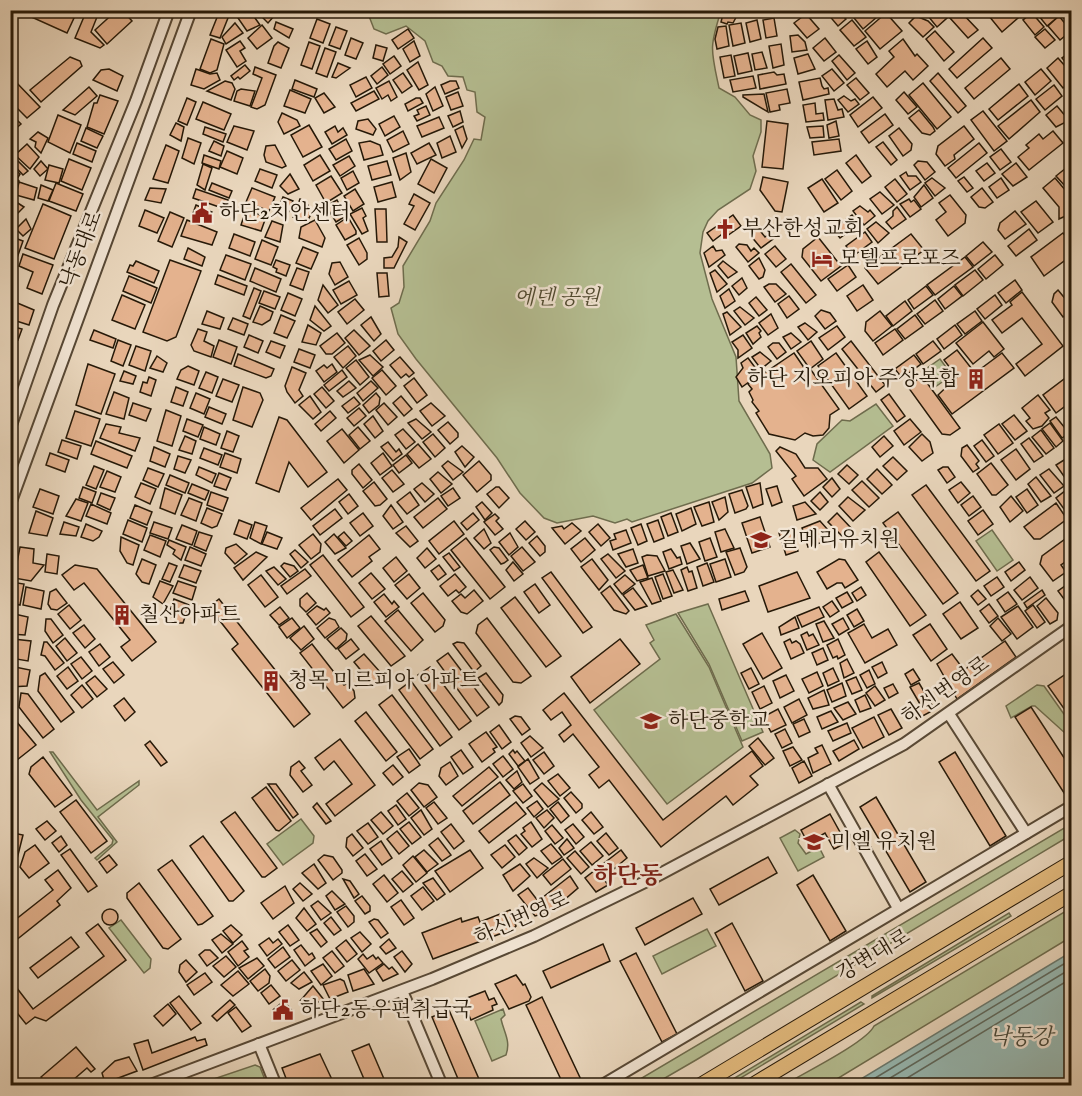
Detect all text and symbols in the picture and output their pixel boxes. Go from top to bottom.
place label: 하단2치안센터 [219,200,351,227]
public building icon: 하단2치안센터 [190,201,214,225]
street label: 낙동대로 [55,207,109,293]
place label: 부산한성교회 [742,216,864,243]
church icon: 부산한성교회 [713,217,737,241]
place label: 모텔프로포즈 [839,246,961,273]
hotel icon: 모텔프로포즈 [810,247,834,271]
park label: 에덴 공원 [514,285,601,312]
place label: 하단 지오피아 주상복합 [747,366,960,393]
building icon: 하단 지오피아 주상복합 [964,367,988,391]
place label: 길메리유치원 [778,527,900,554]
school or university icon: 길메리유치원 [749,528,773,552]
place label: 칠산아파트 [139,602,240,629]
building icon: 칠산아파트 [110,603,134,627]
street label: 하신번영로 [897,651,995,731]
place label: 청목 미르피아 아파트 [288,668,480,695]
building icon: 청목 미르피아 아파트 [259,669,283,693]
place label: 하단중학교 [668,708,769,735]
school or university icon: 하단중학교 [639,709,663,733]
place label: 미엘 유치원 [831,829,937,856]
school or university icon: 미엘 유치원 [802,830,826,854]
district label: 하단동 [593,861,663,892]
street label: 하신번영로 [470,886,574,952]
street label: 강변대로 [832,924,916,988]
place label: 하단2동우편취급국 [300,997,472,1024]
public building icon: 하단2동우편취급국 [271,998,295,1022]
water label: 낙동강 [989,1024,1057,1052]

